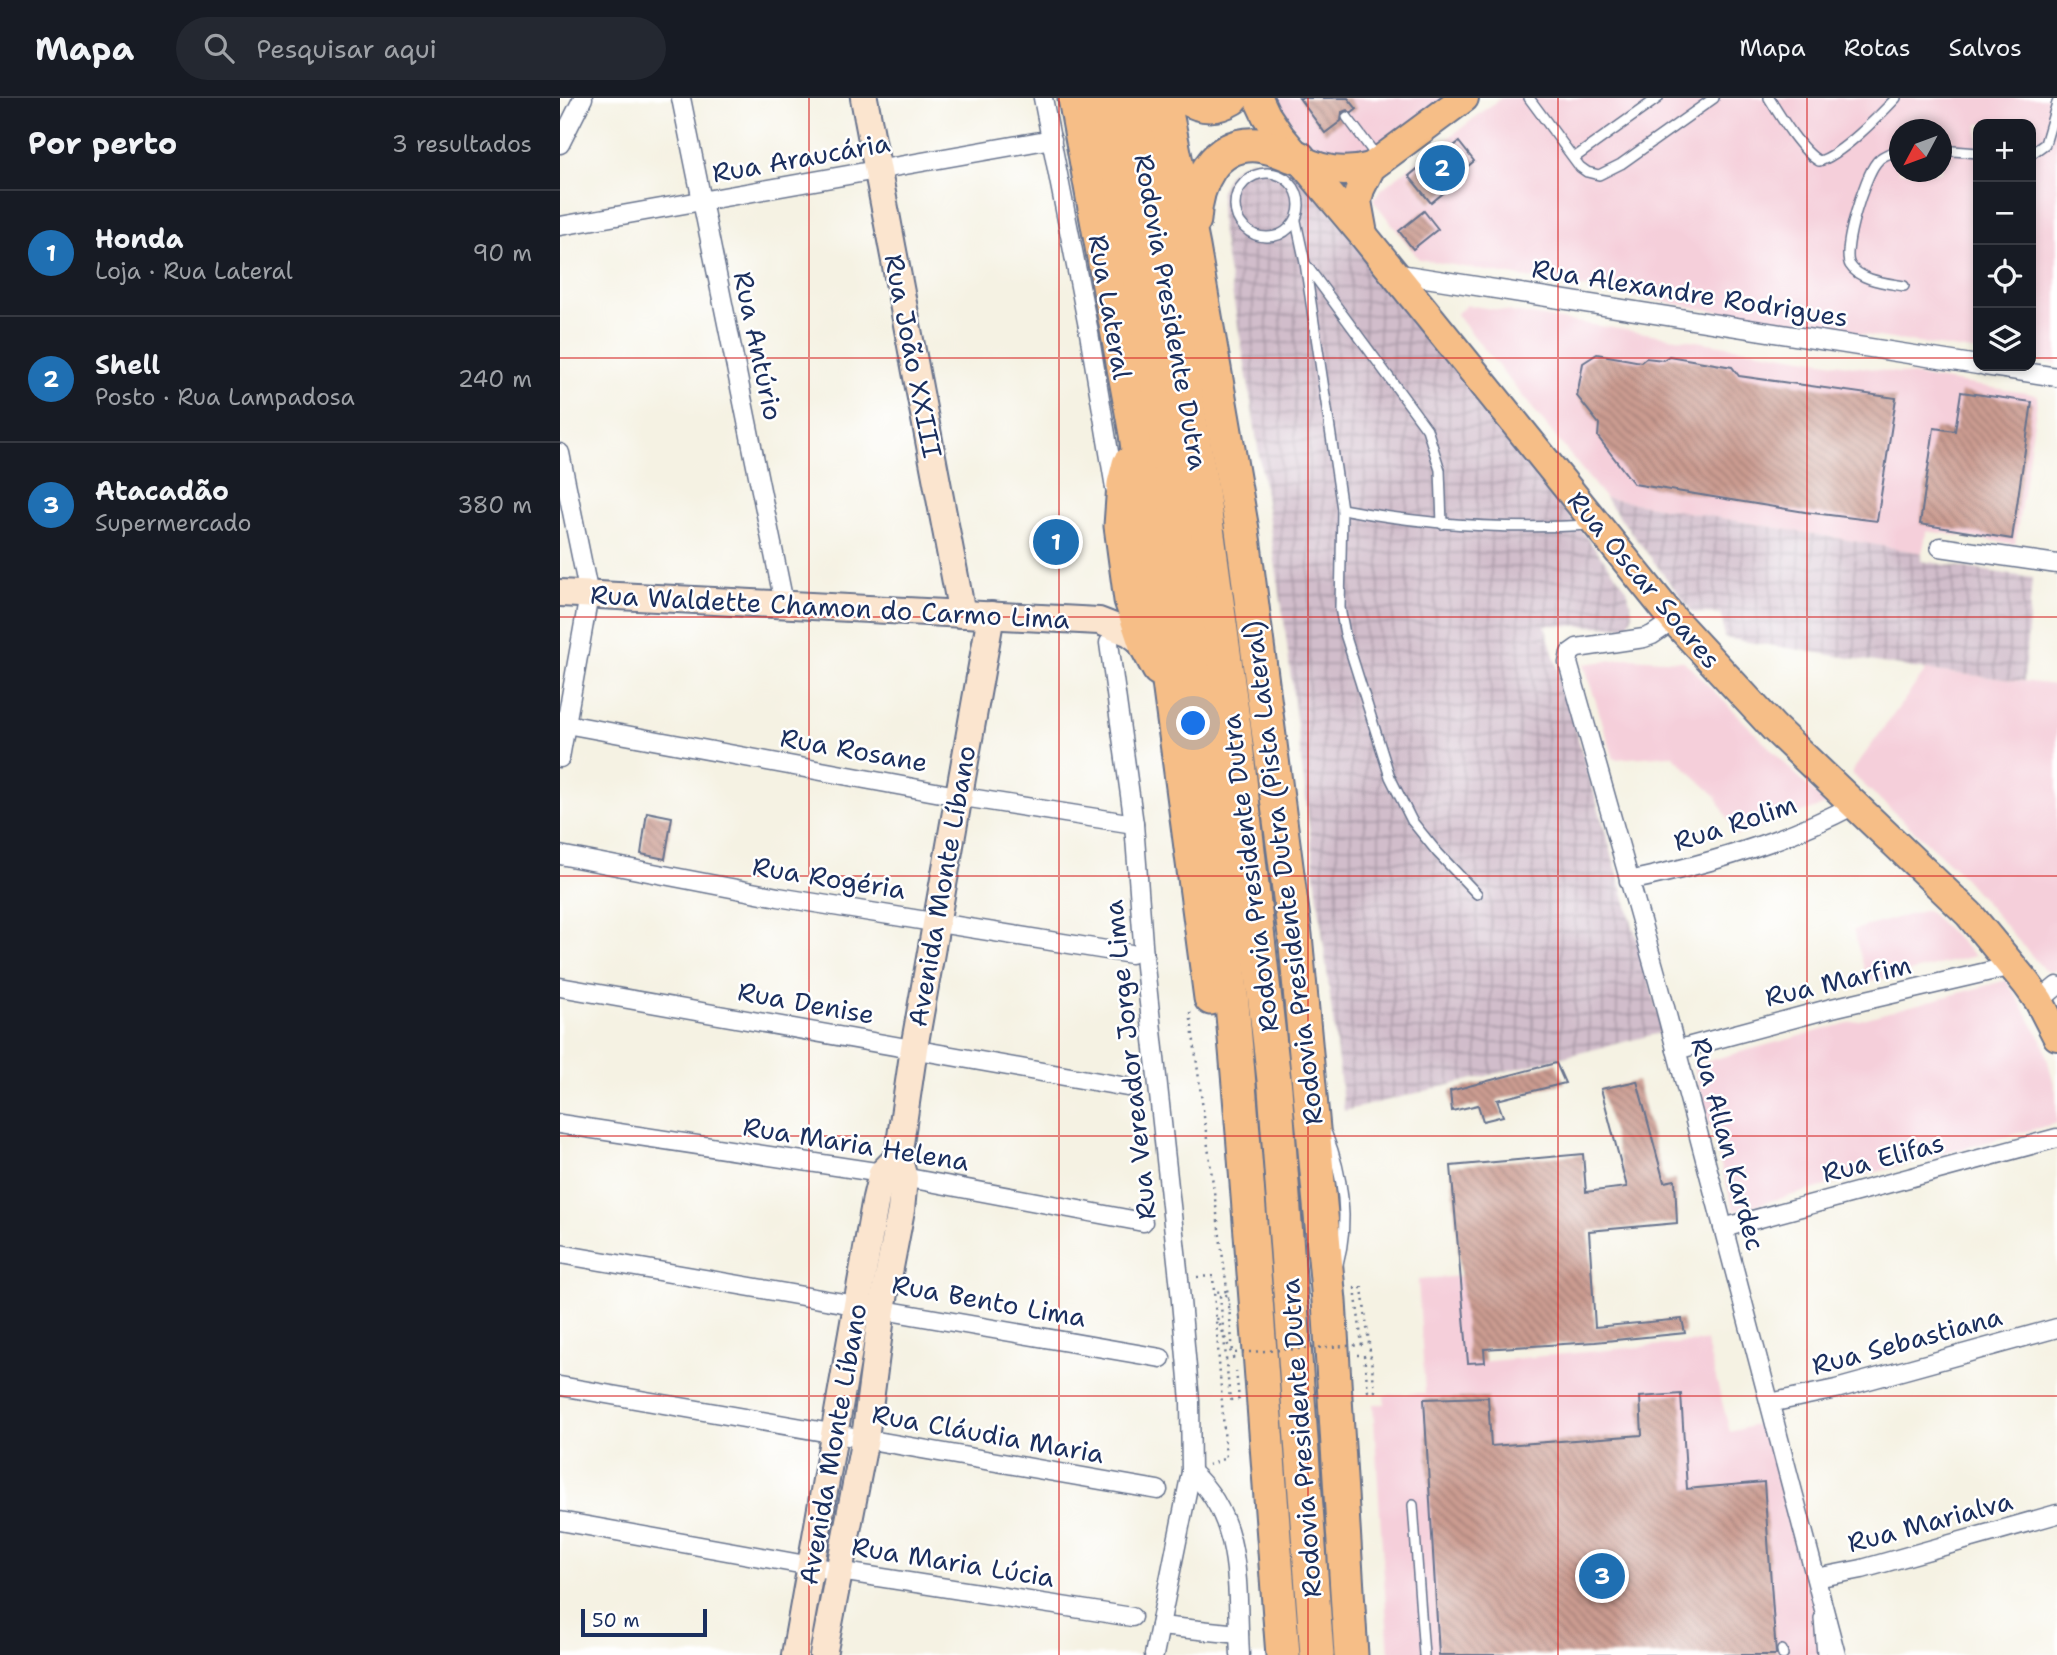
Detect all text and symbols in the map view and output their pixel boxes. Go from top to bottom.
search box [176,17,666,80]
text: Mapa [35,26,134,71]
icon: search [200,29,238,67]
text: Pesquisar aqui [256,31,437,66]
text: Mapa [1739,32,1806,64]
text: Rotas [1844,32,1911,64]
text: Salvos [1949,32,2022,64]
north arrow [1889,119,1952,182]
map controls [1973,119,2036,371]
button: + [1973,119,2036,182]
text: Por perto [28,123,177,164]
street label: Rua Araucária [709,125,893,190]
text: 3 resultados [392,129,532,159]
pin: 2 [1419,142,1465,194]
street label: Rodovia Presidente Dutra [1126,151,1217,473]
button: − [1973,182,2036,245]
text: Honda [95,221,183,256]
street label: Rua Lateral [1081,232,1140,382]
text: 1 [46,238,56,268]
text: 90 m [472,238,532,268]
button: locate [1973,245,2036,308]
street label: Rua Alexandre Rodrigues [1530,250,1851,335]
street label: Rua João XXIII [877,251,950,461]
text: Loja · Rua Lateral [95,256,293,286]
street label: Rua Antúrio [726,268,791,424]
button: layers [1973,308,2036,371]
text: Shell [95,347,160,382]
text: 2 [43,364,59,394]
text: 240 m [458,364,532,394]
text: Posto · Rua Lampadosa [95,382,355,412]
text: Atacadão [95,473,229,508]
street label: Rua Oscar Soares [1560,484,1729,676]
text: 3 [43,490,59,520]
text: 380 m [457,490,532,520]
text: Supermercado [95,508,251,538]
pin: 1 [1033,516,1079,568]
street label: Rua Waldette Chamon do Carmo Lima [589,576,1071,637]
street label: Rodovia Presidente Dutra (Pista Lateral) [1234,619,1331,1127]
your location [1176,706,1210,740]
street label: Rodovia Presidente Dutra [1213,712,1286,1034]
street label: Rua Rosane [778,719,930,780]
street label: Avenida Monte Líbano [900,743,983,1029]
street label: Rua Rolim [1669,786,1801,859]
street label: Rua Rogéria [750,848,908,907]
street label: Rua Vereador Jorge Lima [1095,898,1164,1222]
street label: Rua Marfim [1761,947,1914,1014]
street label: Rua Denise [735,973,877,1032]
street label: Rua Allan Kardec [1683,1033,1774,1254]
street label: Rua Maria Helena [740,1108,972,1179]
street label: Rua Elifas [1818,1124,1948,1191]
street label: Rua Bento Lima [889,1266,1089,1335]
street label: Rodovia Presidente Dutra [1272,1277,1329,1599]
street label: Rua Sebastiana [1808,1298,2006,1383]
street label: Avenida Monte Líbano [791,1301,874,1587]
street label: Rua Cláudia Maria [869,1396,1107,1471]
street label: Rua Marialva [1844,1483,2016,1560]
street label: Rua Maria Lúcia [849,1528,1057,1595]
pin: 3 [1579,1550,1625,1602]
scale bar [581,1606,707,1638]
text: 50 m [592,1608,640,1633]

